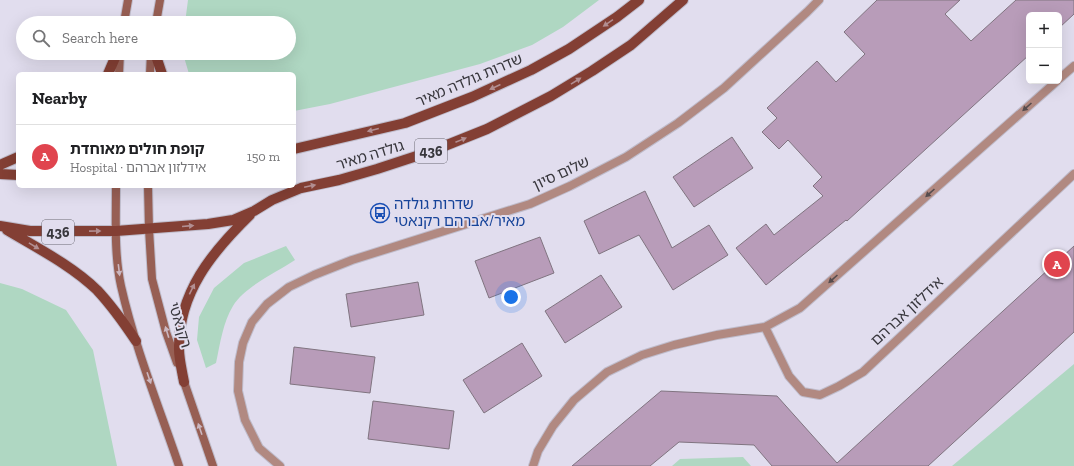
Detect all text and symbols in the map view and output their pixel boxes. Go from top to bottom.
map controls [1026,12,1062,84]
button: + [1026,12,1062,48]
search box [16,16,296,60]
one-way arrow [603,19,613,27]
icon: search [30,27,52,49]
text: Search here [62,29,138,47]
button: − [1026,48,1062,84]
street label: שדרות גולדה מאיר [413,49,525,111]
one-way arrow [570,77,582,84]
one-way arrow [489,84,500,90]
text: Nearby [32,88,87,108]
one-way arrow [1023,102,1032,111]
one-way arrow [366,128,379,134]
street label: גולדה מאיר [334,136,406,174]
one-way arrow [455,136,467,142]
road number: 436 [415,139,447,163]
text: קופת חולים מאוחדת [70,140,205,158]
text: A [41,149,49,164]
text: 150 m [247,149,280,164]
street label: שלום סיון [530,152,592,194]
text: Hospital · אידלזון אברהם [70,160,206,175]
one-way arrow [304,183,316,189]
one-way arrow [925,188,935,198]
place label: שדרות גולדה מאיר/אברהם רקנאטי [394,195,525,230]
bus stop icon: שדרות גולדה מאיר/אברהם רקנאטי [369,202,391,224]
road number: 436 [42,220,74,244]
one-way arrow [182,223,194,230]
one-way arrow [89,228,102,234]
one-way arrow [28,242,40,249]
pin: A [1044,249,1070,279]
one-way arrow [116,264,122,276]
street label: אידלזון אברהם [867,273,947,349]
one-way arrow [828,275,838,284]
one-way arrow [189,284,195,295]
your location [501,287,521,307]
street label: רקנאטי [165,300,195,350]
one-way arrow [164,325,170,337]
one-way arrow [146,373,152,385]
one-way arrow [197,423,203,435]

